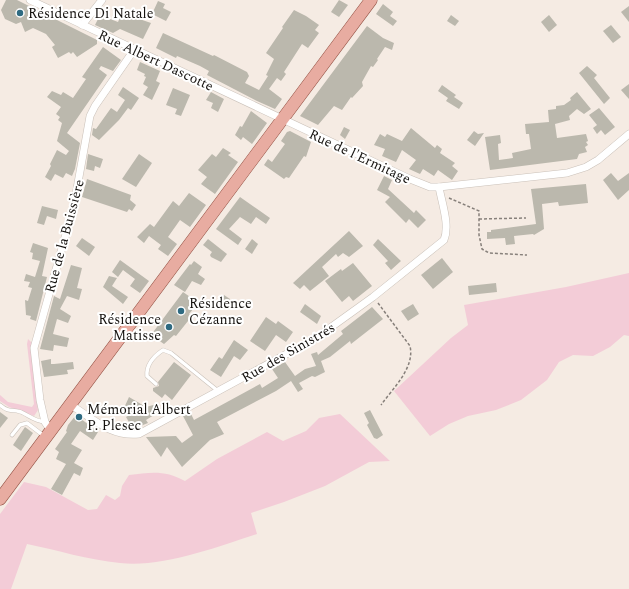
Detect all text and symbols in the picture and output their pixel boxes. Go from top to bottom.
place label: Résidence Di Natale [28,3,154,24]
marker: Résidence Di Natale [15,8,25,18]
street label: Rue Albert Dascotte [95,24,217,97]
street label: Rue de l'Ermitage [305,124,414,189]
street label: Rue de la Buissière [39,177,90,295]
place label: Résidence Cézanne [189,293,252,330]
marker: Résidence Cézanne [176,306,186,316]
place label: Résidence Matisse [98,309,161,346]
street label: Rue des Sinistrés [237,317,339,388]
marker: Résidence Matisse [164,322,174,332]
place label: Mémorial Albert P. Plesec [87,399,191,436]
marker: Mémorial Albert P. Plesec [74,412,84,422]

